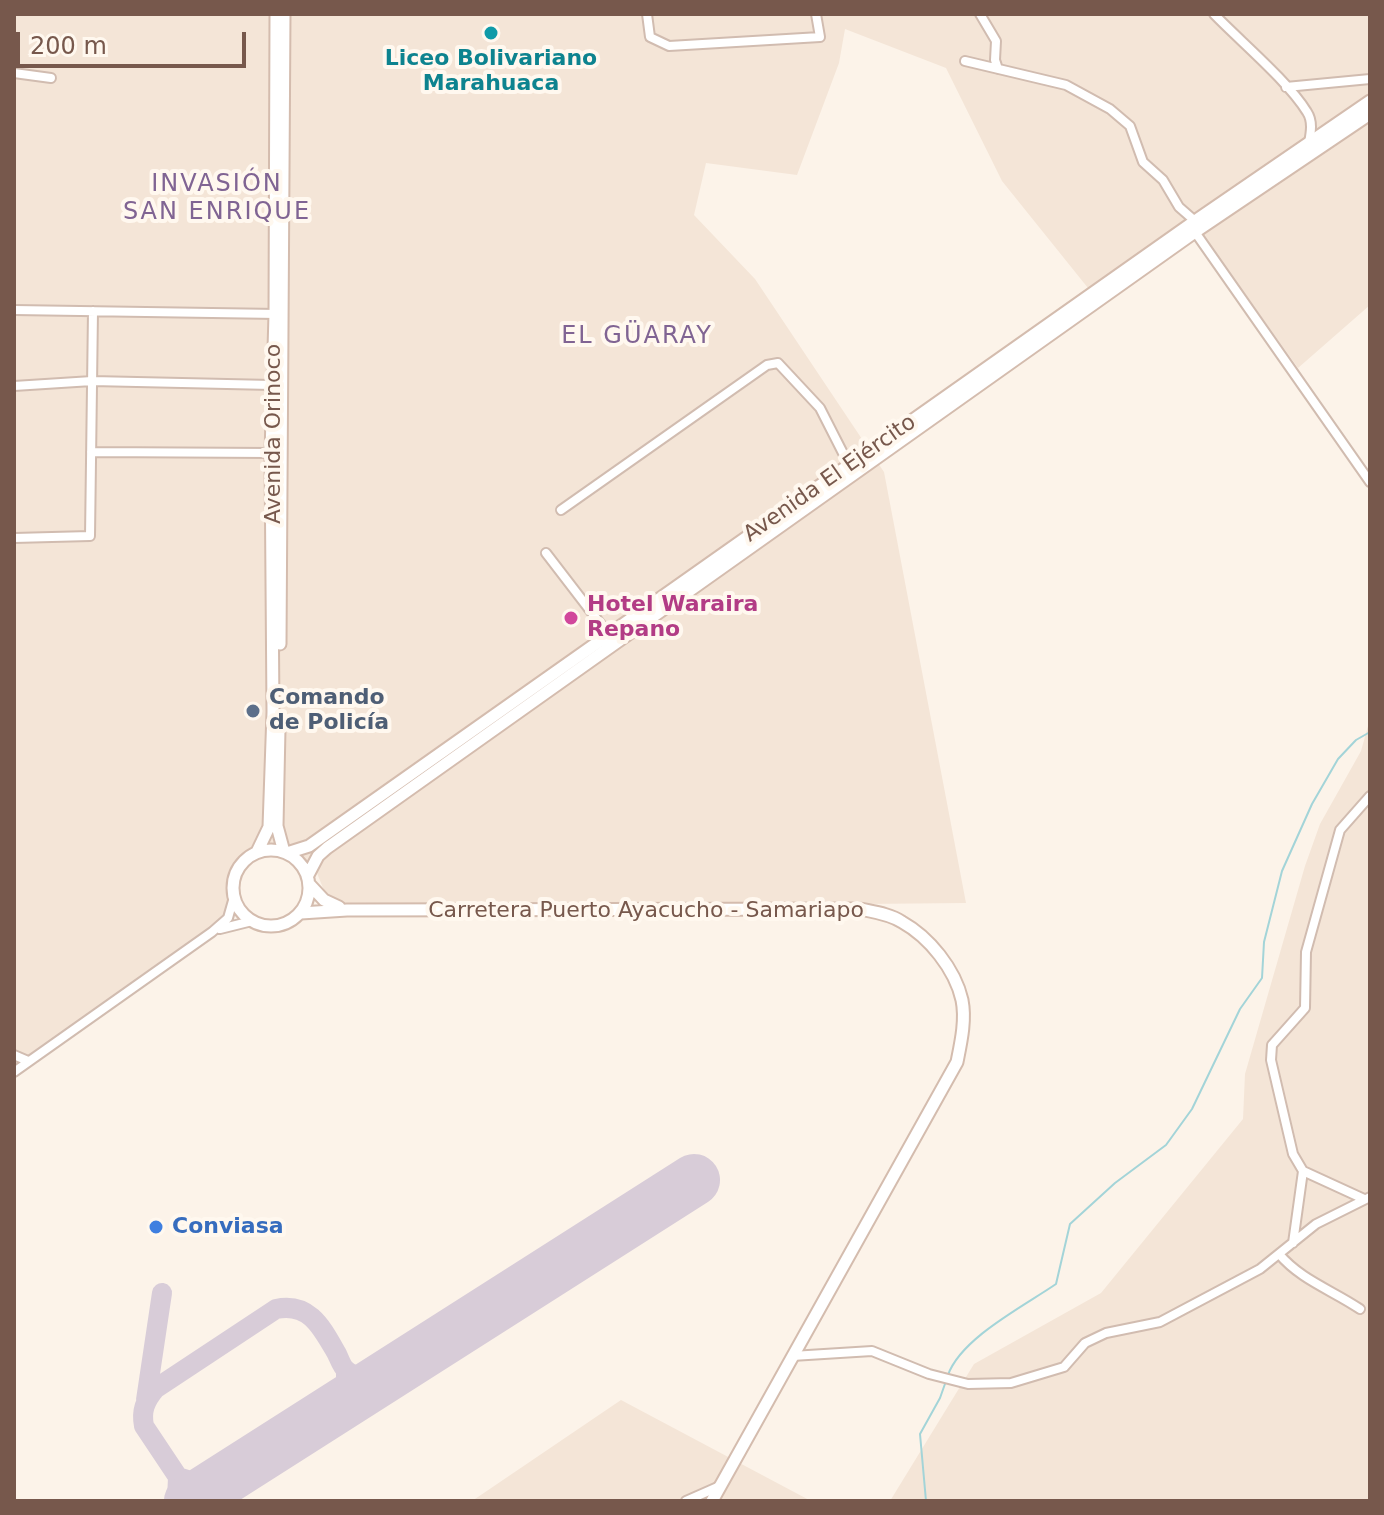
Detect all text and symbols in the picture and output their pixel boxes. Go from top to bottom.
scale bar [20,16,250,66]
marker: Liceo Bolivariano Marahuaca [482,24,500,42]
text: 200 m [30,32,107,60]
place label: Liceo Bolivariano Marahuaca [385,46,597,98]
district label: INVASIÓN SAN ENRIQUE [123,171,311,227]
district label: EL GÜARAY [561,323,713,351]
street label: Avenida Orinoco [261,344,287,524]
street label: Avenida El Ejército [739,410,921,548]
place label: Hotel Waraira Repano [587,592,758,644]
marker: Hotel Waraira Repano [562,609,580,627]
place label: Comando de Policía [269,685,389,736]
marker: Comando de Policía [244,702,262,720]
street label: Carretera Puerto Ayacucho - Samariapo [428,898,864,924]
place label: Conviasa [172,1214,284,1240]
marker: Conviasa [147,1218,165,1236]

